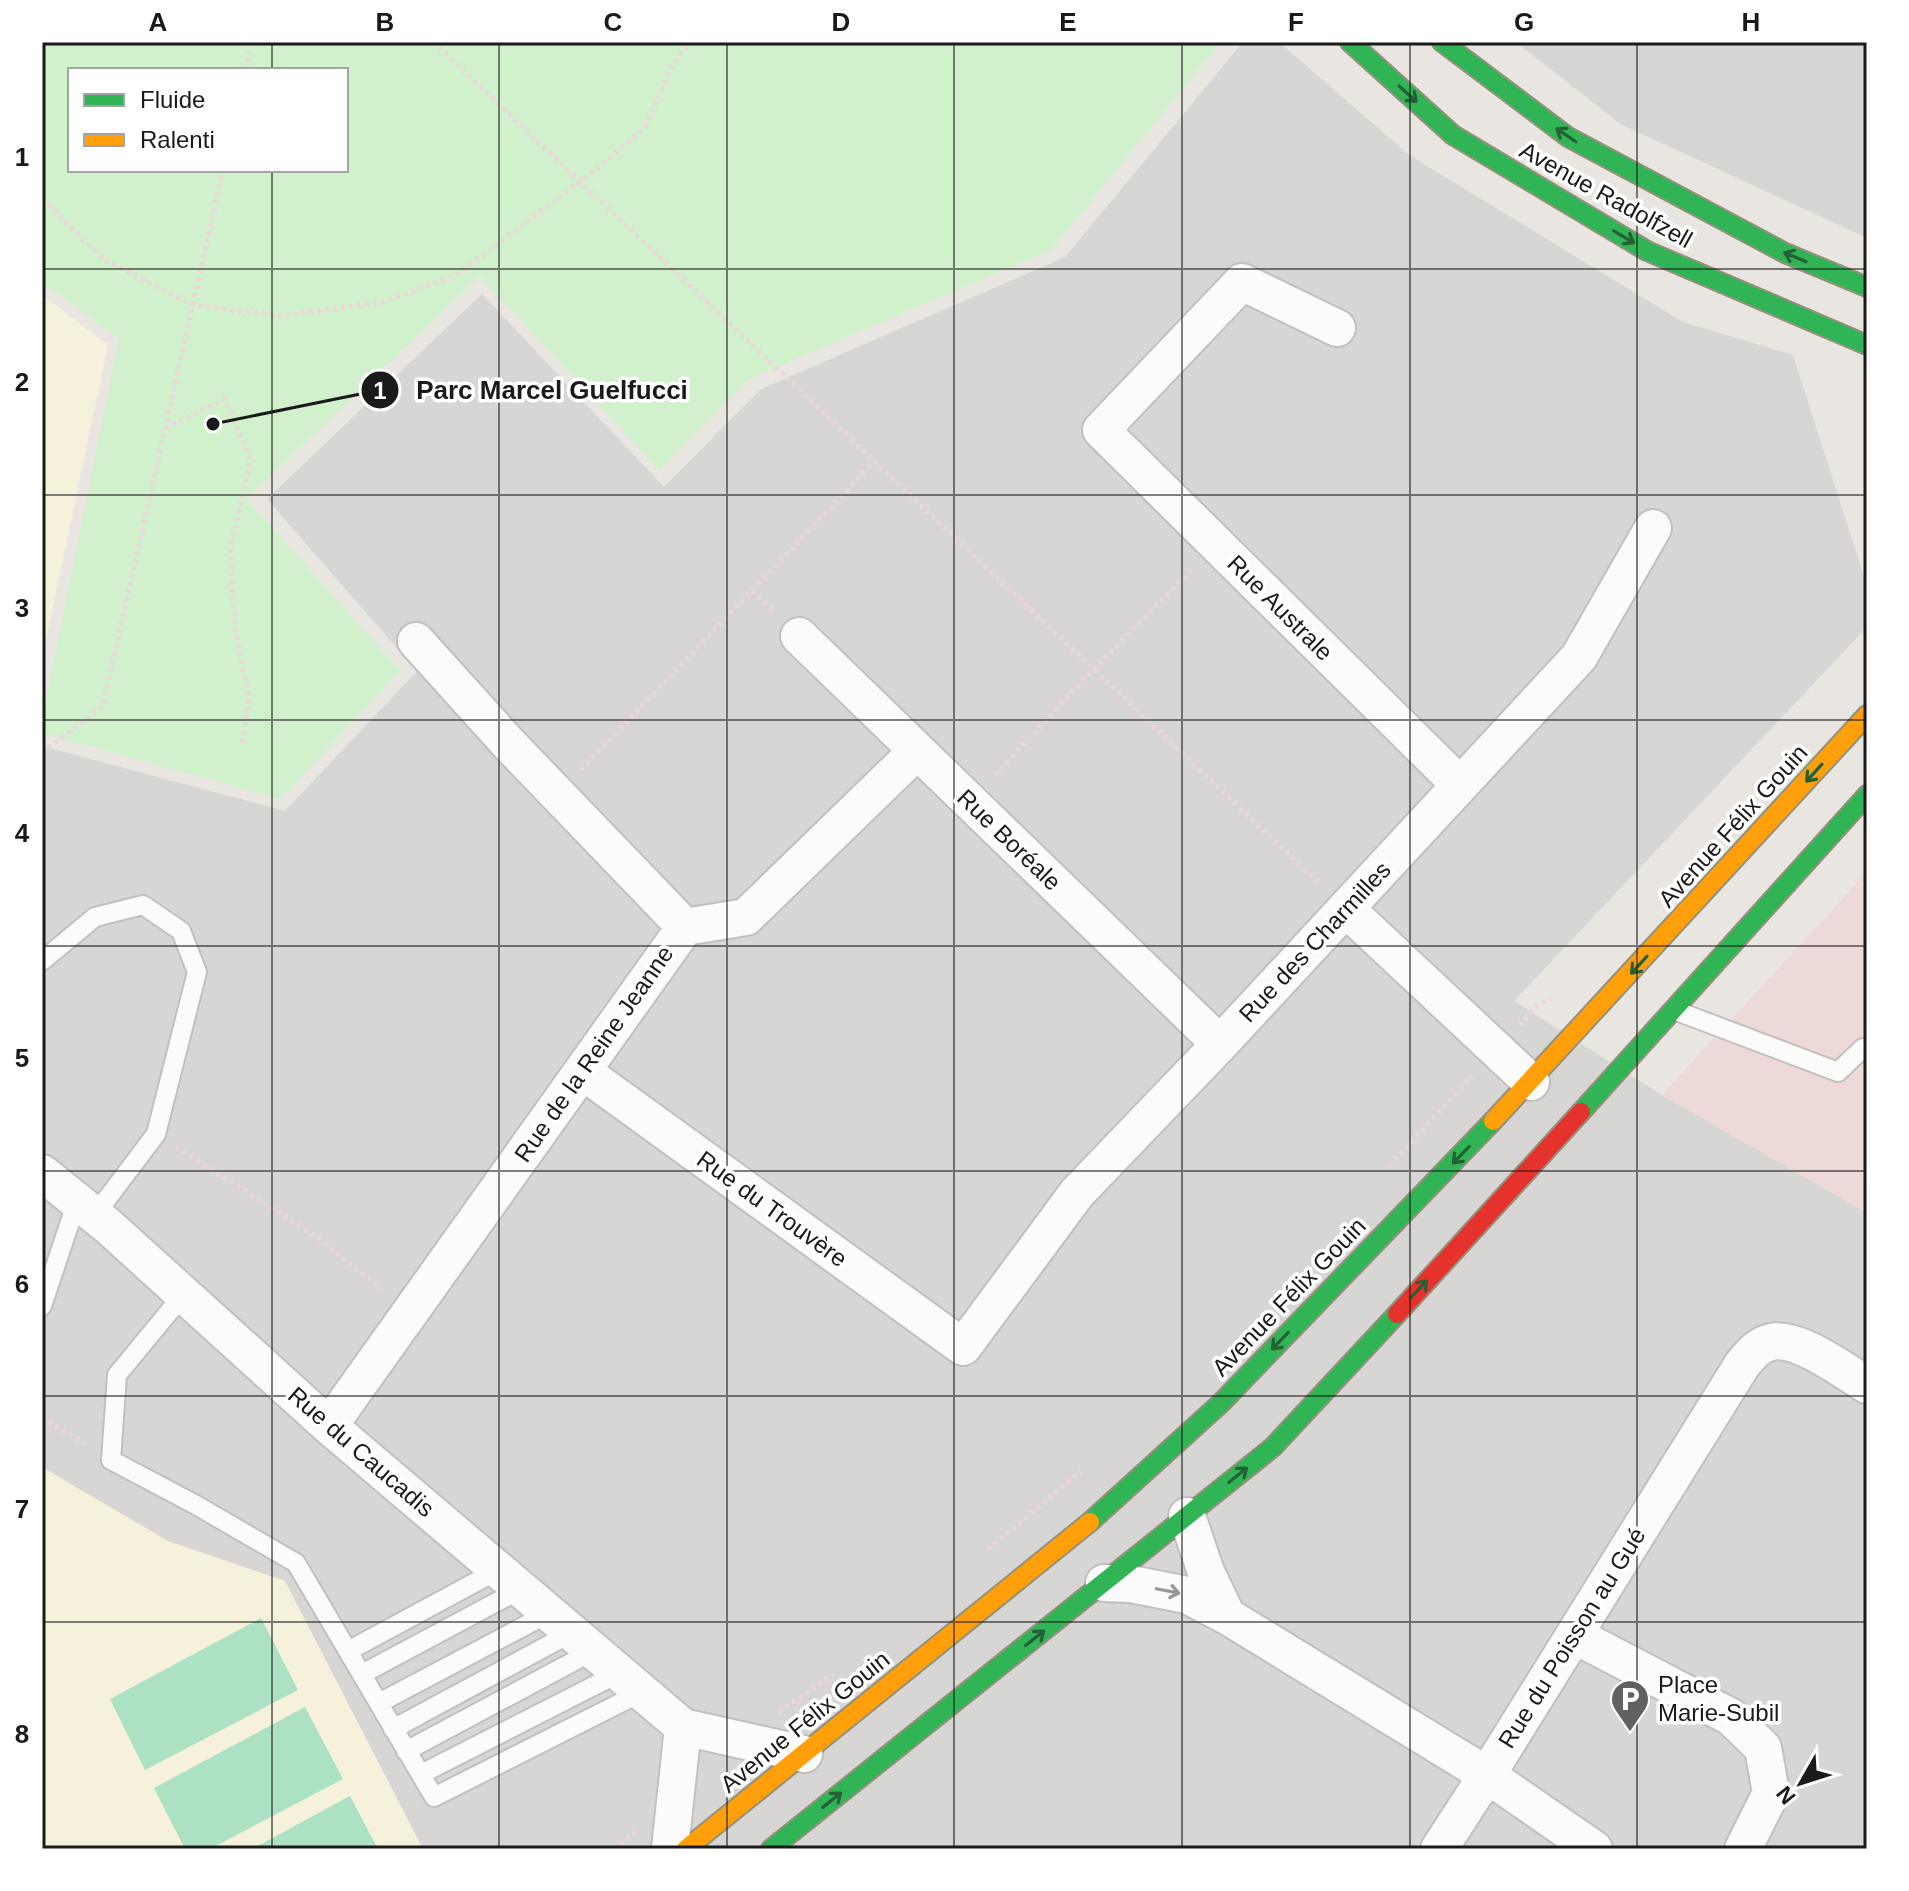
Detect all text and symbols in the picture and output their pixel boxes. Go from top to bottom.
text: A [149,7,168,37]
text: B [376,7,394,37]
text: C [604,7,623,37]
text: D [832,7,850,37]
text: E [1059,7,1077,37]
text: F [1288,7,1304,37]
text: G [1514,7,1534,37]
text: H [1742,7,1760,37]
legend [68,68,348,172]
one-way arrow [1398,85,1418,104]
text: Fluide [140,86,205,113]
text: Ralenti [140,126,215,153]
one-way arrow [1555,126,1578,142]
street label: Avenue Radolfzell [1515,136,1697,253]
text: 1 [15,142,29,172]
one-way arrow [1612,229,1635,245]
one-way arrow [1783,249,1808,264]
callout: Parc Marcel Guelfucci [360,365,704,415]
text: 2 [15,367,29,397]
text: Parc Marcel Guelfucci [416,375,688,405]
text: 1 [373,377,387,404]
street label: Rue Australe [1222,550,1338,666]
text: 3 [15,593,29,623]
street label: Avenue Félix Gouin [1653,739,1813,912]
one-way arrow [1805,763,1824,783]
street label: Rue Boréale [952,784,1067,896]
text: 4 [15,818,30,848]
street label: Rue des Charmilles [1233,856,1396,1027]
street label: Rue de la Reine Jeanne [509,940,679,1167]
one-way arrow [1630,954,1648,974]
text: 5 [15,1043,29,1073]
one-way arrow [1452,1144,1471,1164]
street label: Rue du Trouvère [692,1145,853,1272]
street label: Avenue Félix Gouin [1206,1212,1371,1381]
text: 6 [15,1269,29,1299]
one-way arrow [1410,1279,1429,1299]
one-way arrow [1271,1331,1290,1350]
street label: Rue du Caucadis [283,1381,440,1522]
one-way arrow [1227,1466,1248,1484]
text: 7 [15,1494,29,1524]
street label: Rue du Poisson au Gué [1493,1523,1651,1753]
one-way arrow [1155,1585,1180,1600]
one-way arrow [1024,1629,1045,1646]
street label: Avenue Félix Gouin [715,1645,894,1798]
place label: Place Marie-Subil [1658,1671,1779,1726]
parking icon: Place Marie-Subil [1609,1678,1651,1733]
text: 8 [15,1719,29,1749]
north arrow [1761,1743,1841,1823]
text: N [1771,1781,1801,1809]
one-way arrow [821,1791,842,1809]

